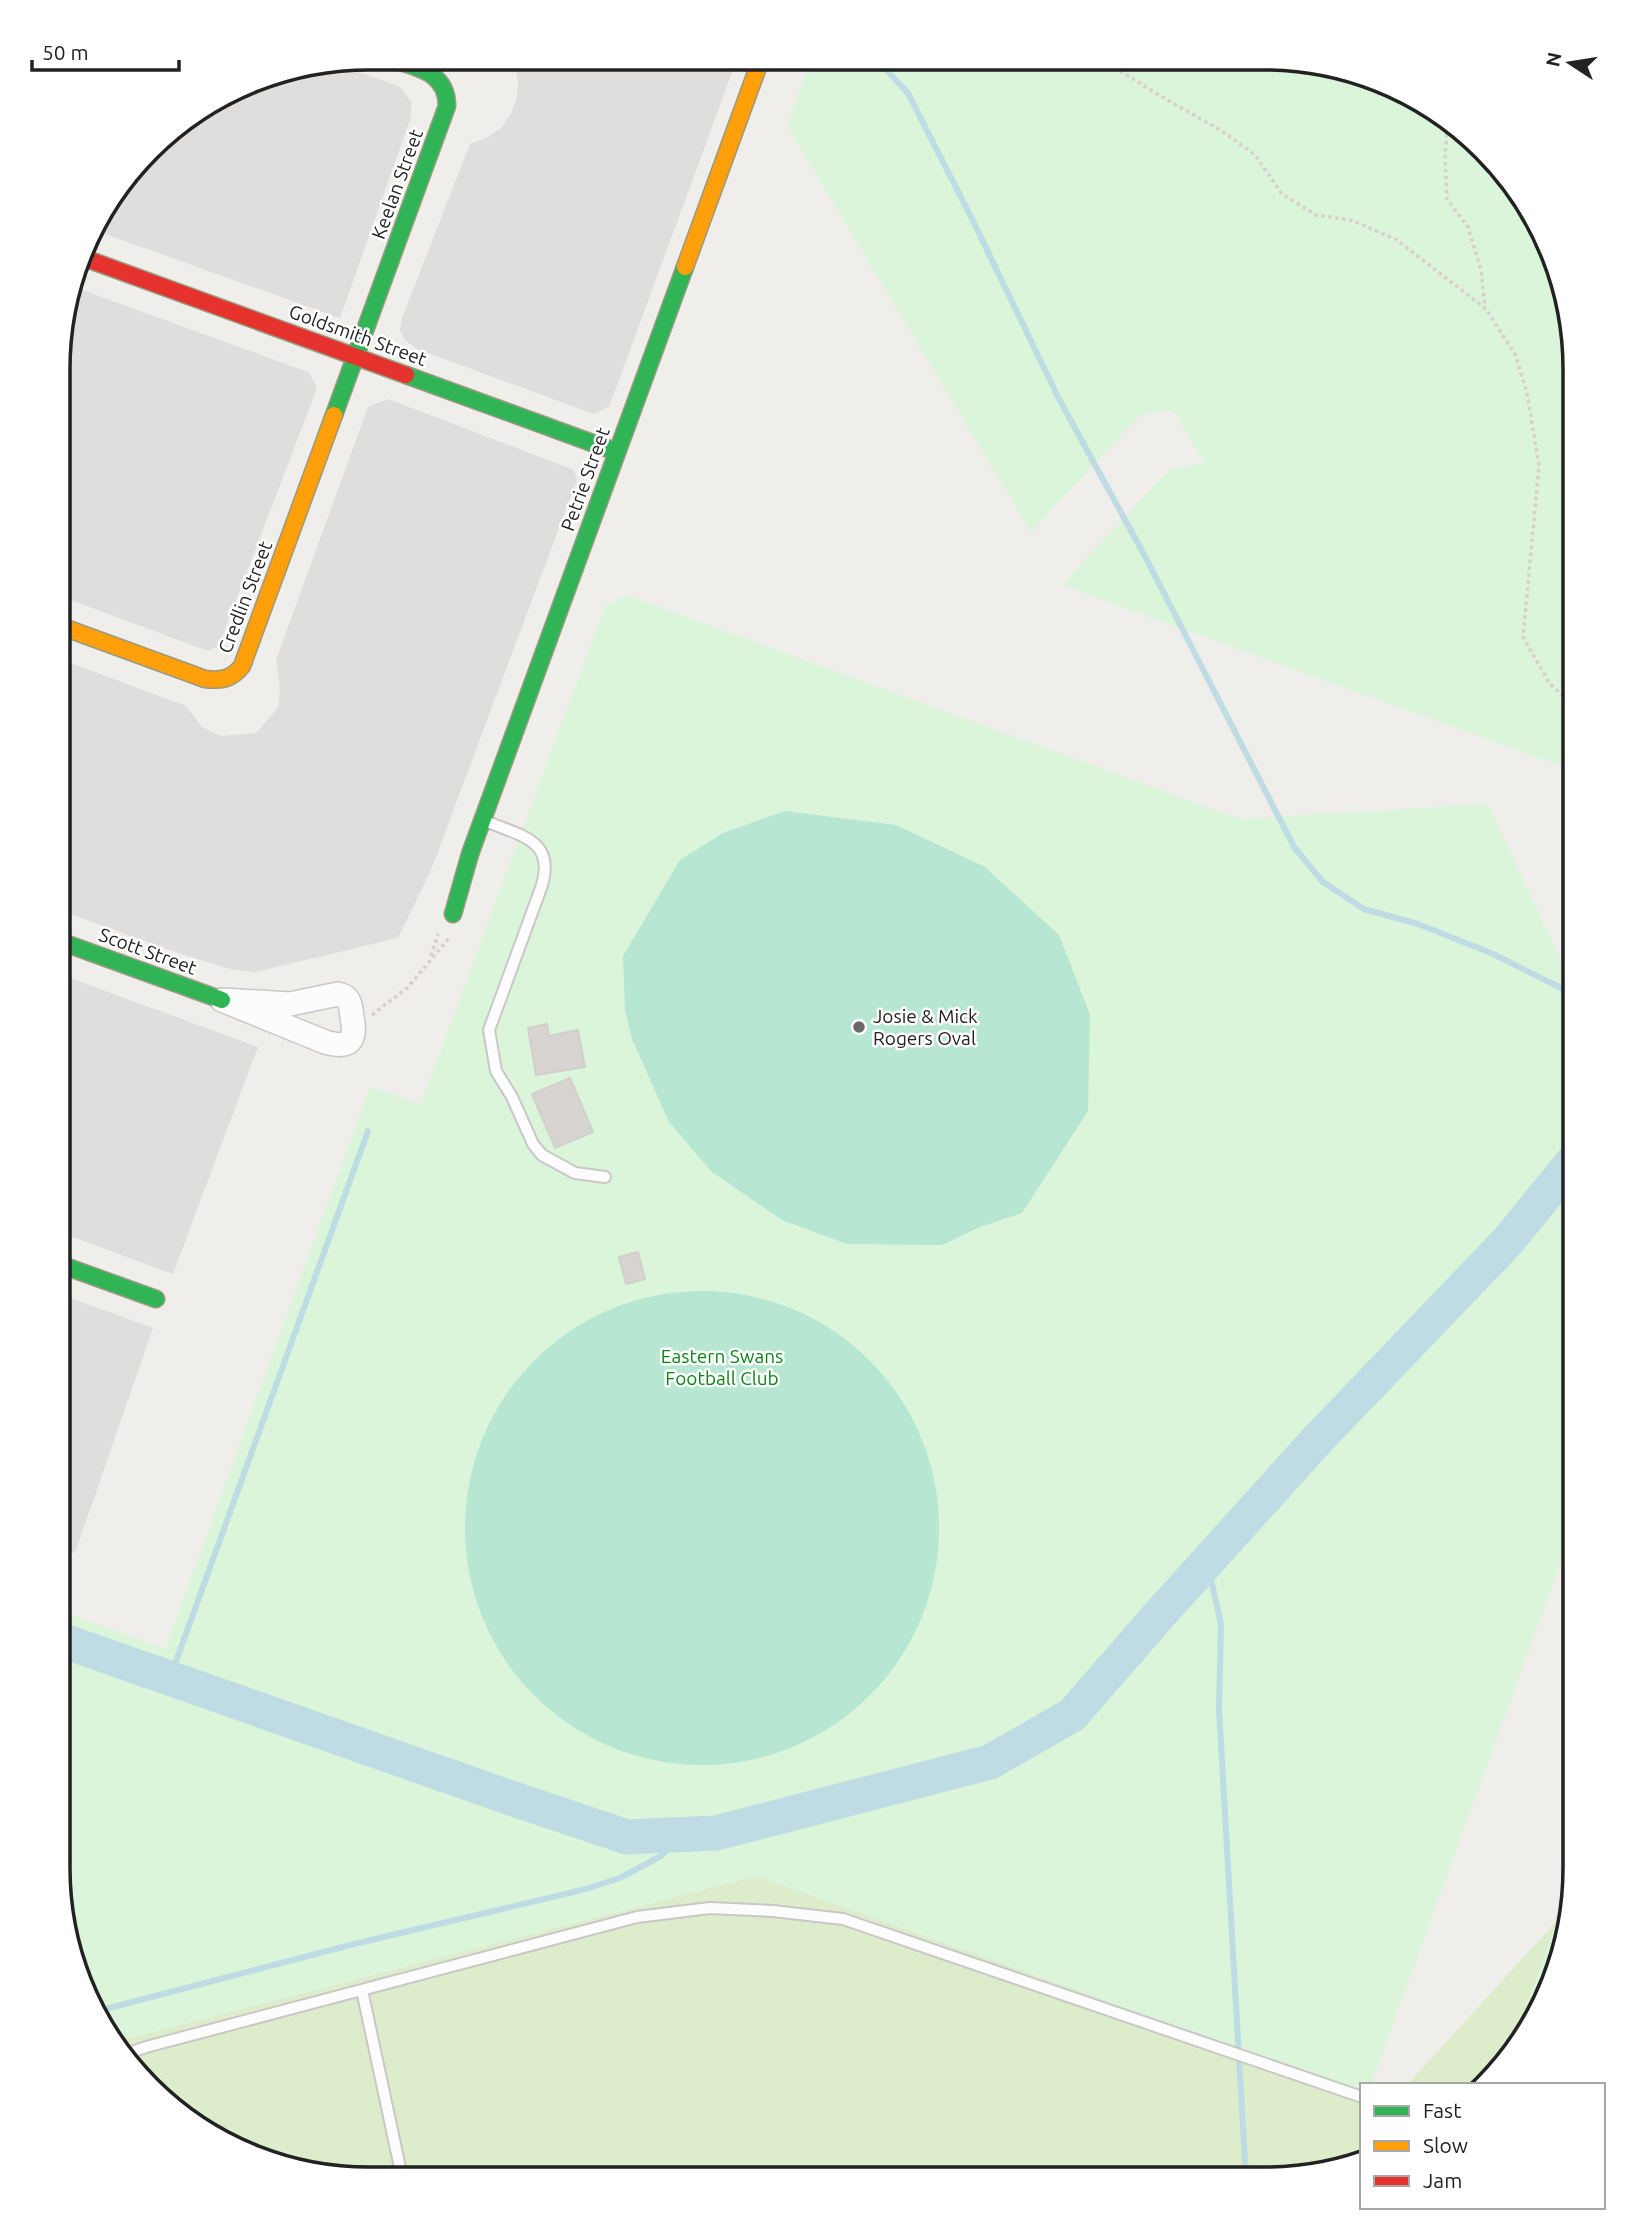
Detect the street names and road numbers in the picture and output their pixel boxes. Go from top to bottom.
street label: Keelan Street [367,126,427,242]
street label: Goldsmith Street [286,300,430,370]
street label: Petrie Street [556,424,614,534]
street label: Credlin Street [214,537,277,656]
street label: Scott Street [96,923,200,979]

